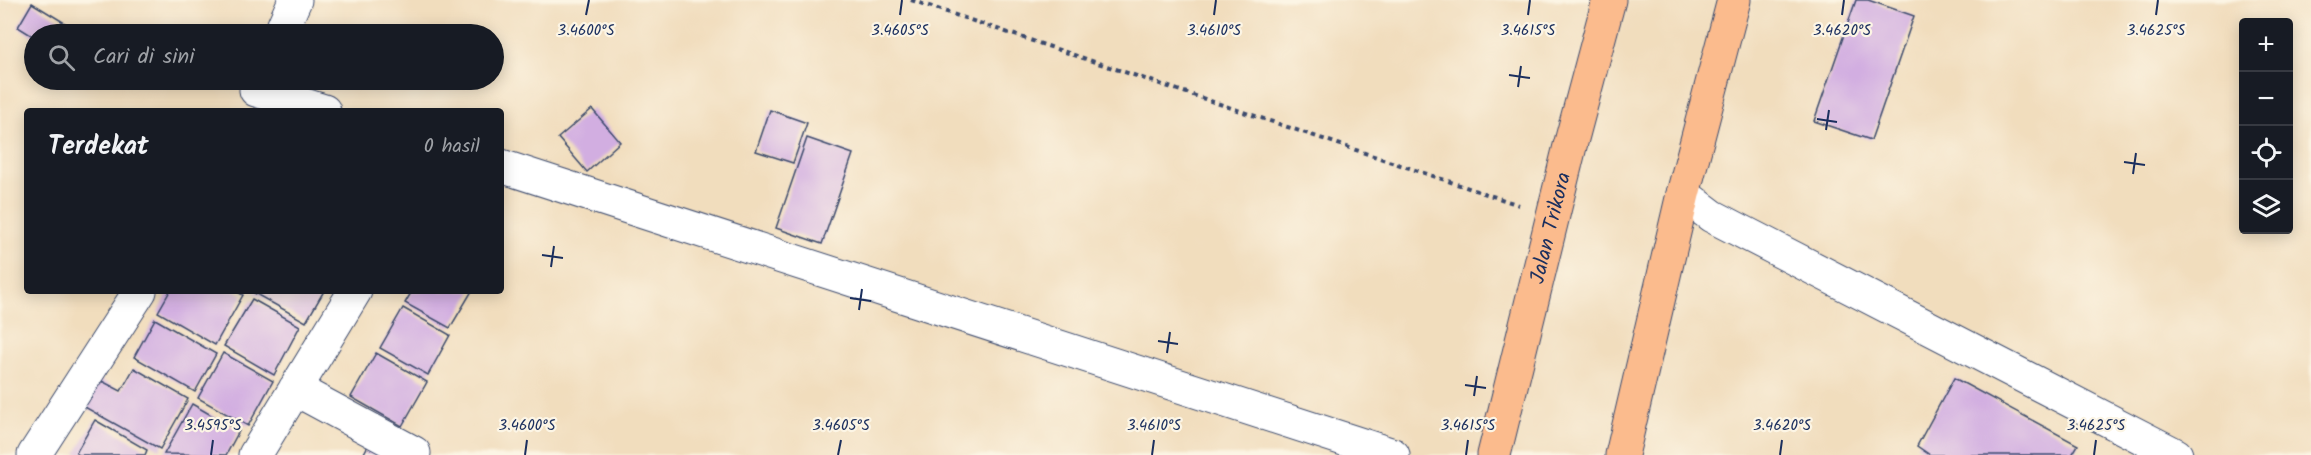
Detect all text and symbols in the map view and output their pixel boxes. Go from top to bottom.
map controls [2239,18,2293,234]
button: + [2239,18,2293,72]
text: 3.4600°S [558,19,614,43]
text: 3.4605°S [871,19,929,43]
text: 3.4610°S [1187,19,1241,43]
text: 3.4615°S [1501,19,1555,43]
text: 3.4620°S [1813,19,1871,43]
text: 3.4625°S [2127,19,2185,43]
search box [24,24,504,90]
text: Cari di sini [93,40,194,75]
icon: search [45,41,78,74]
button: − [2239,72,2293,126]
text: Terdekat [48,126,149,168]
button: locate [2239,126,2293,180]
text: 0 hasil [424,131,480,163]
street label: Jalan Trikora [1522,169,1581,287]
button: layers [2239,180,2293,234]
text: 3.4595°S [185,414,241,438]
text: 3.4600°S [499,414,555,438]
text: 3.4605°S [812,414,870,438]
text: 3.4610°S [1127,414,1181,438]
text: 3.4615°S [1441,414,1495,438]
text: 3.4620°S [1753,414,1811,438]
text: 3.4625°S [2067,414,2125,438]

